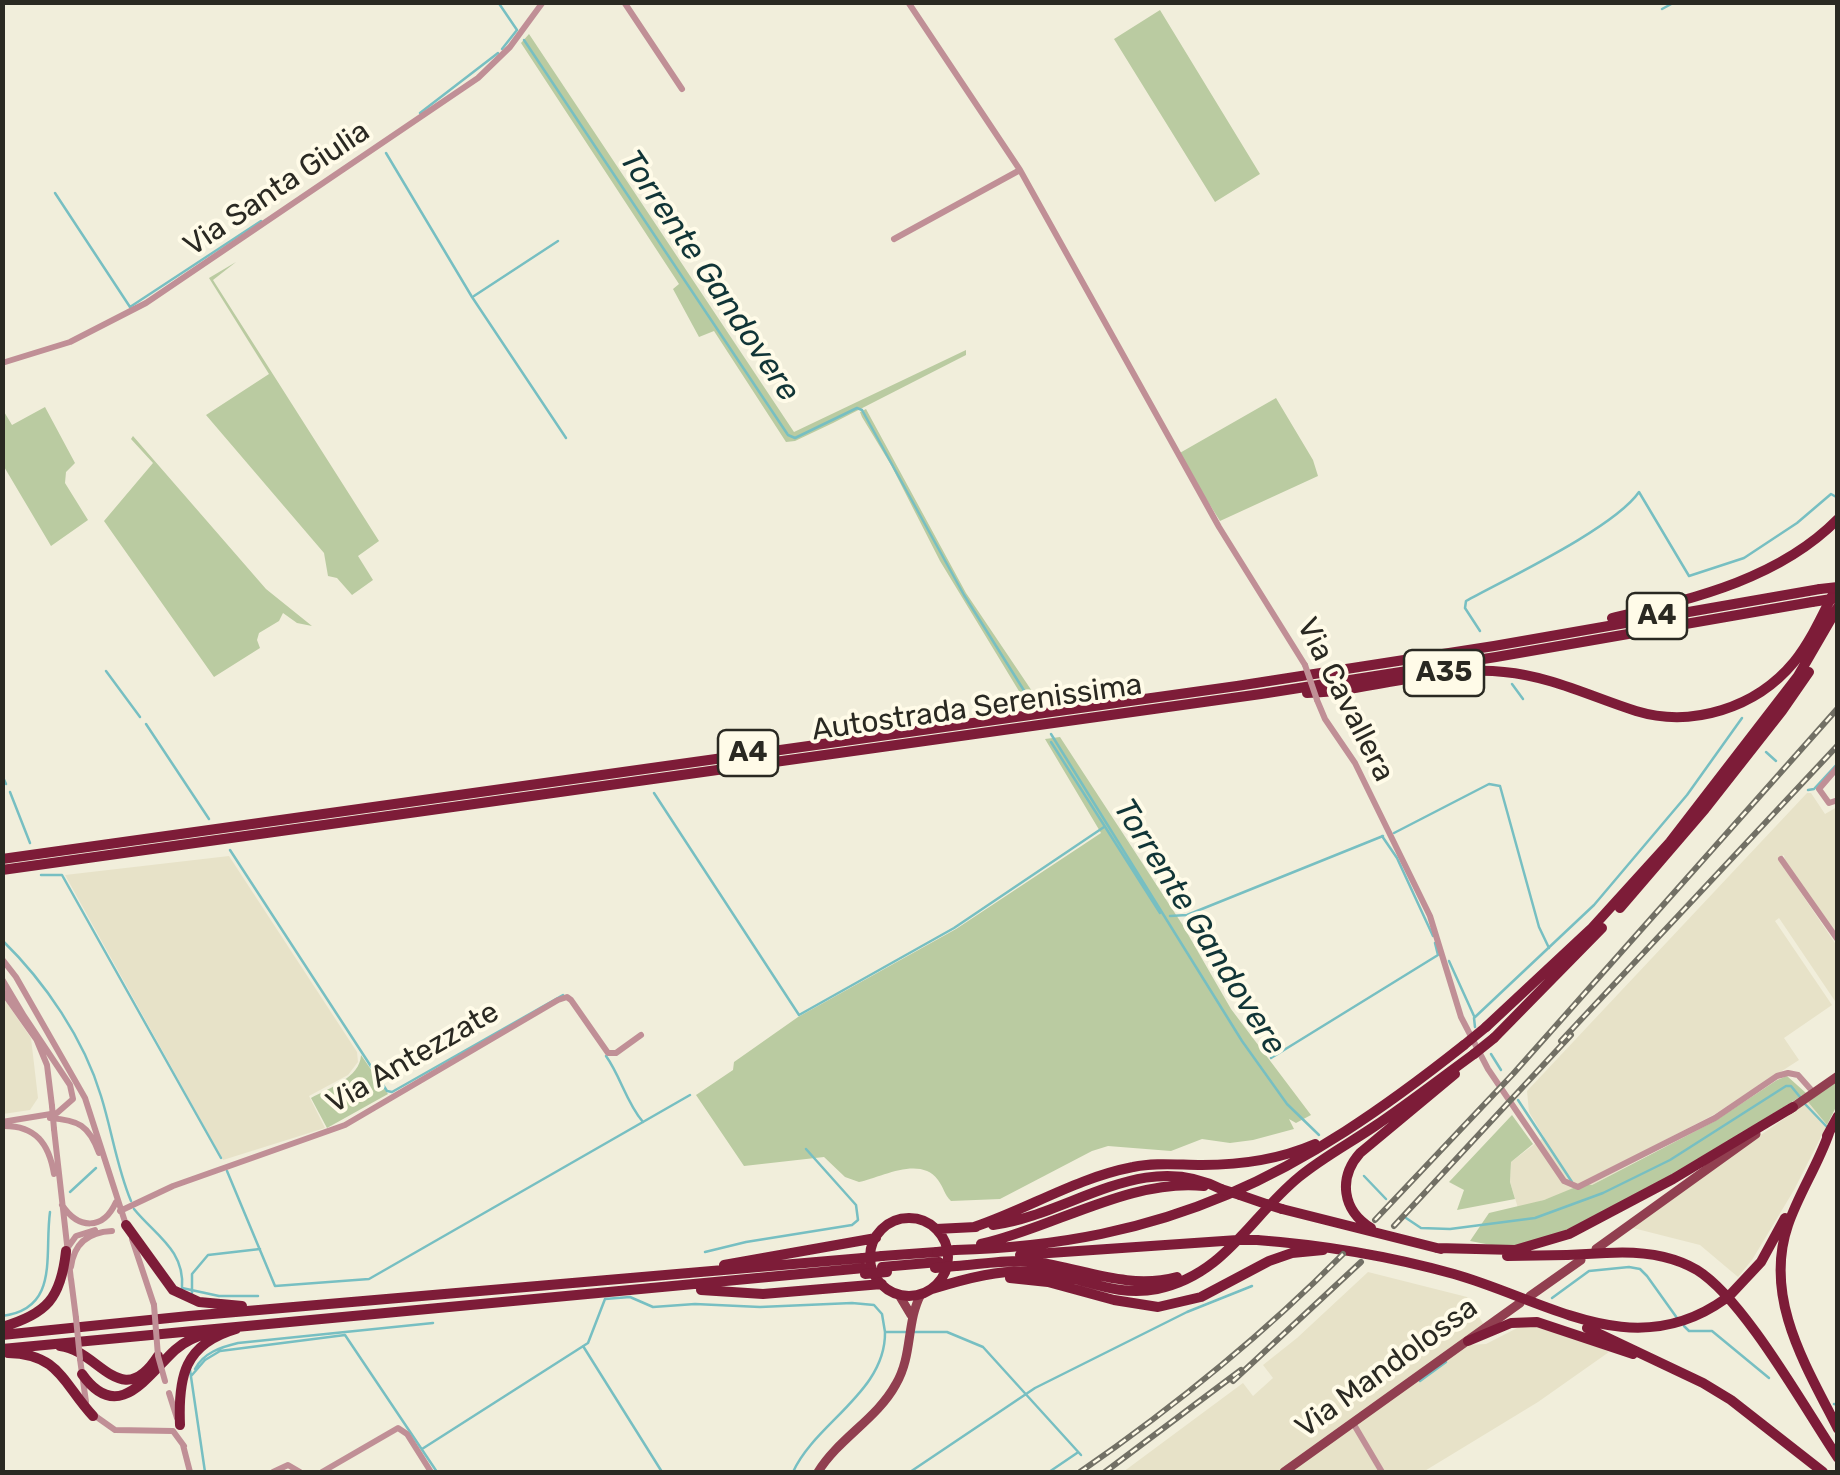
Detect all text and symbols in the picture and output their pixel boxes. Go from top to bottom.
street label: Via Santa Giulia [177,114,377,264]
water label: Torrente Gandovere [611,143,807,409]
road number: A4 [1627,593,1687,639]
street label: Via Cavallera [1288,612,1402,788]
road number: A35 [1404,650,1484,696]
street label: Autostrada Serenissima [809,667,1145,749]
road number: A4 [718,730,778,776]
water label: Torrente Gandovere [1105,792,1293,1062]
street label: Via Antezzate [321,994,505,1122]
street label: Via Mandolossa [1289,1290,1485,1446]

